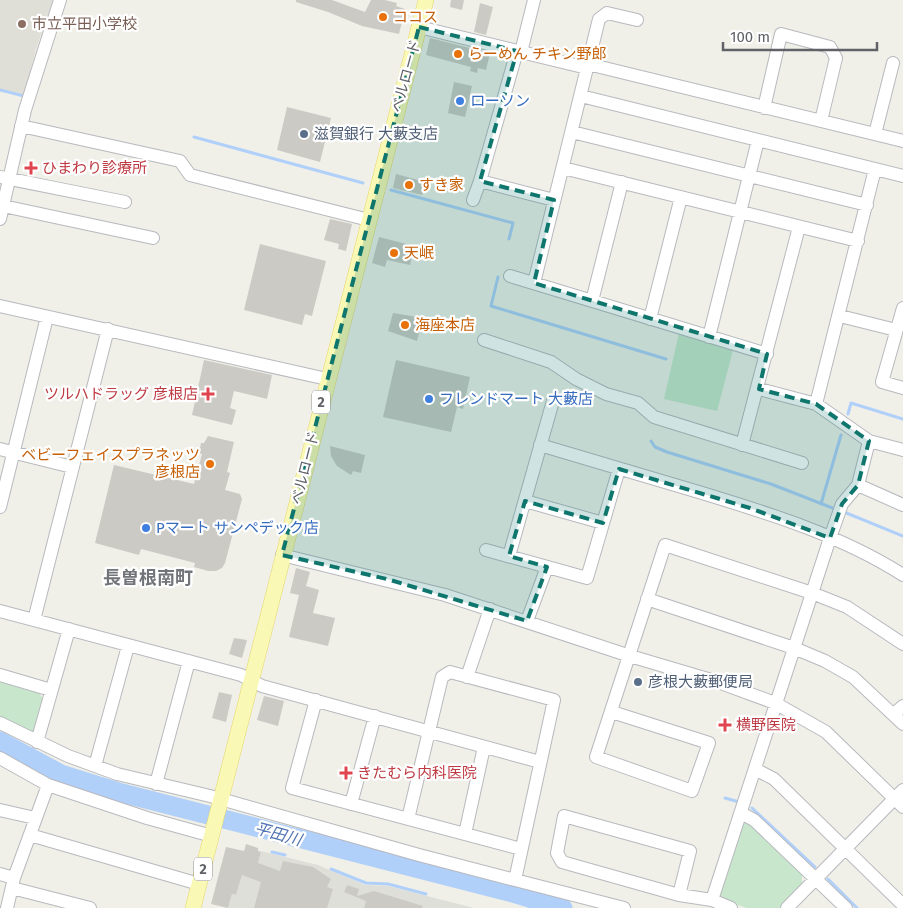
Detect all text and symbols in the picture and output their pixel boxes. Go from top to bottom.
place label: ココス [393,8,438,26]
marker: ココス [377,11,389,23]
place label: 市立平田小学校 [32,15,137,33]
marker: 市立平田小学校 [16,18,28,30]
scale bar [723,20,877,52]
text: 100 m [730,28,770,46]
street label: ベルロード [388,37,424,115]
place label: らーめん チキン野郎 [468,45,607,63]
marker: らーめん チキン野郎 [452,48,464,60]
place label: ローソン [470,92,530,110]
marker: ローソン [454,95,466,107]
place label: 滋賀銀行 大藪支店 [314,125,438,143]
marker: 滋賀銀行 大藪支店 [298,128,310,140]
place label: ひまわり診療所 [42,159,147,177]
marker: ひまわり診療所 [24,161,38,175]
place label: すき家 [419,176,464,194]
marker: すき家 [403,179,415,191]
place label: 天岷 [404,244,434,262]
marker: 天岷 [388,247,400,259]
place label: 海座本店 [415,316,475,334]
marker: 海座本店 [399,319,411,331]
place label: ツルハドラッグ 彦根店 [44,385,198,403]
marker: ツルハドラッグ 彦根店 [202,388,214,400]
place label: フレンドマート 大藪店 [439,390,593,408]
road number: 2 [312,391,330,414]
marker: フレンドマート 大藪店 [423,393,435,405]
street label: ベルロード [287,429,323,507]
place label: ベビーフェイスプラネッツ 彦根店 [21,446,200,481]
marker: ベビーフェイスプラネッツ 彦根店 [204,458,216,470]
place label: Pマート サンペデック店 [156,519,319,537]
marker: Pマート サンペデック店 [140,522,152,534]
district label: 長曽根南町 [103,567,193,589]
place label: 彦根大藪郵便局 [648,673,753,691]
marker: 彦根大藪郵便局 [632,676,644,688]
place label: 横野医院 [736,716,796,734]
marker: 横野医院 [718,718,732,732]
place label: きたむら内科医院 [357,764,477,782]
marker: きたむら内科医院 [339,766,353,780]
water label: 平田川 [252,819,306,850]
road number: 2 [194,858,212,881]

